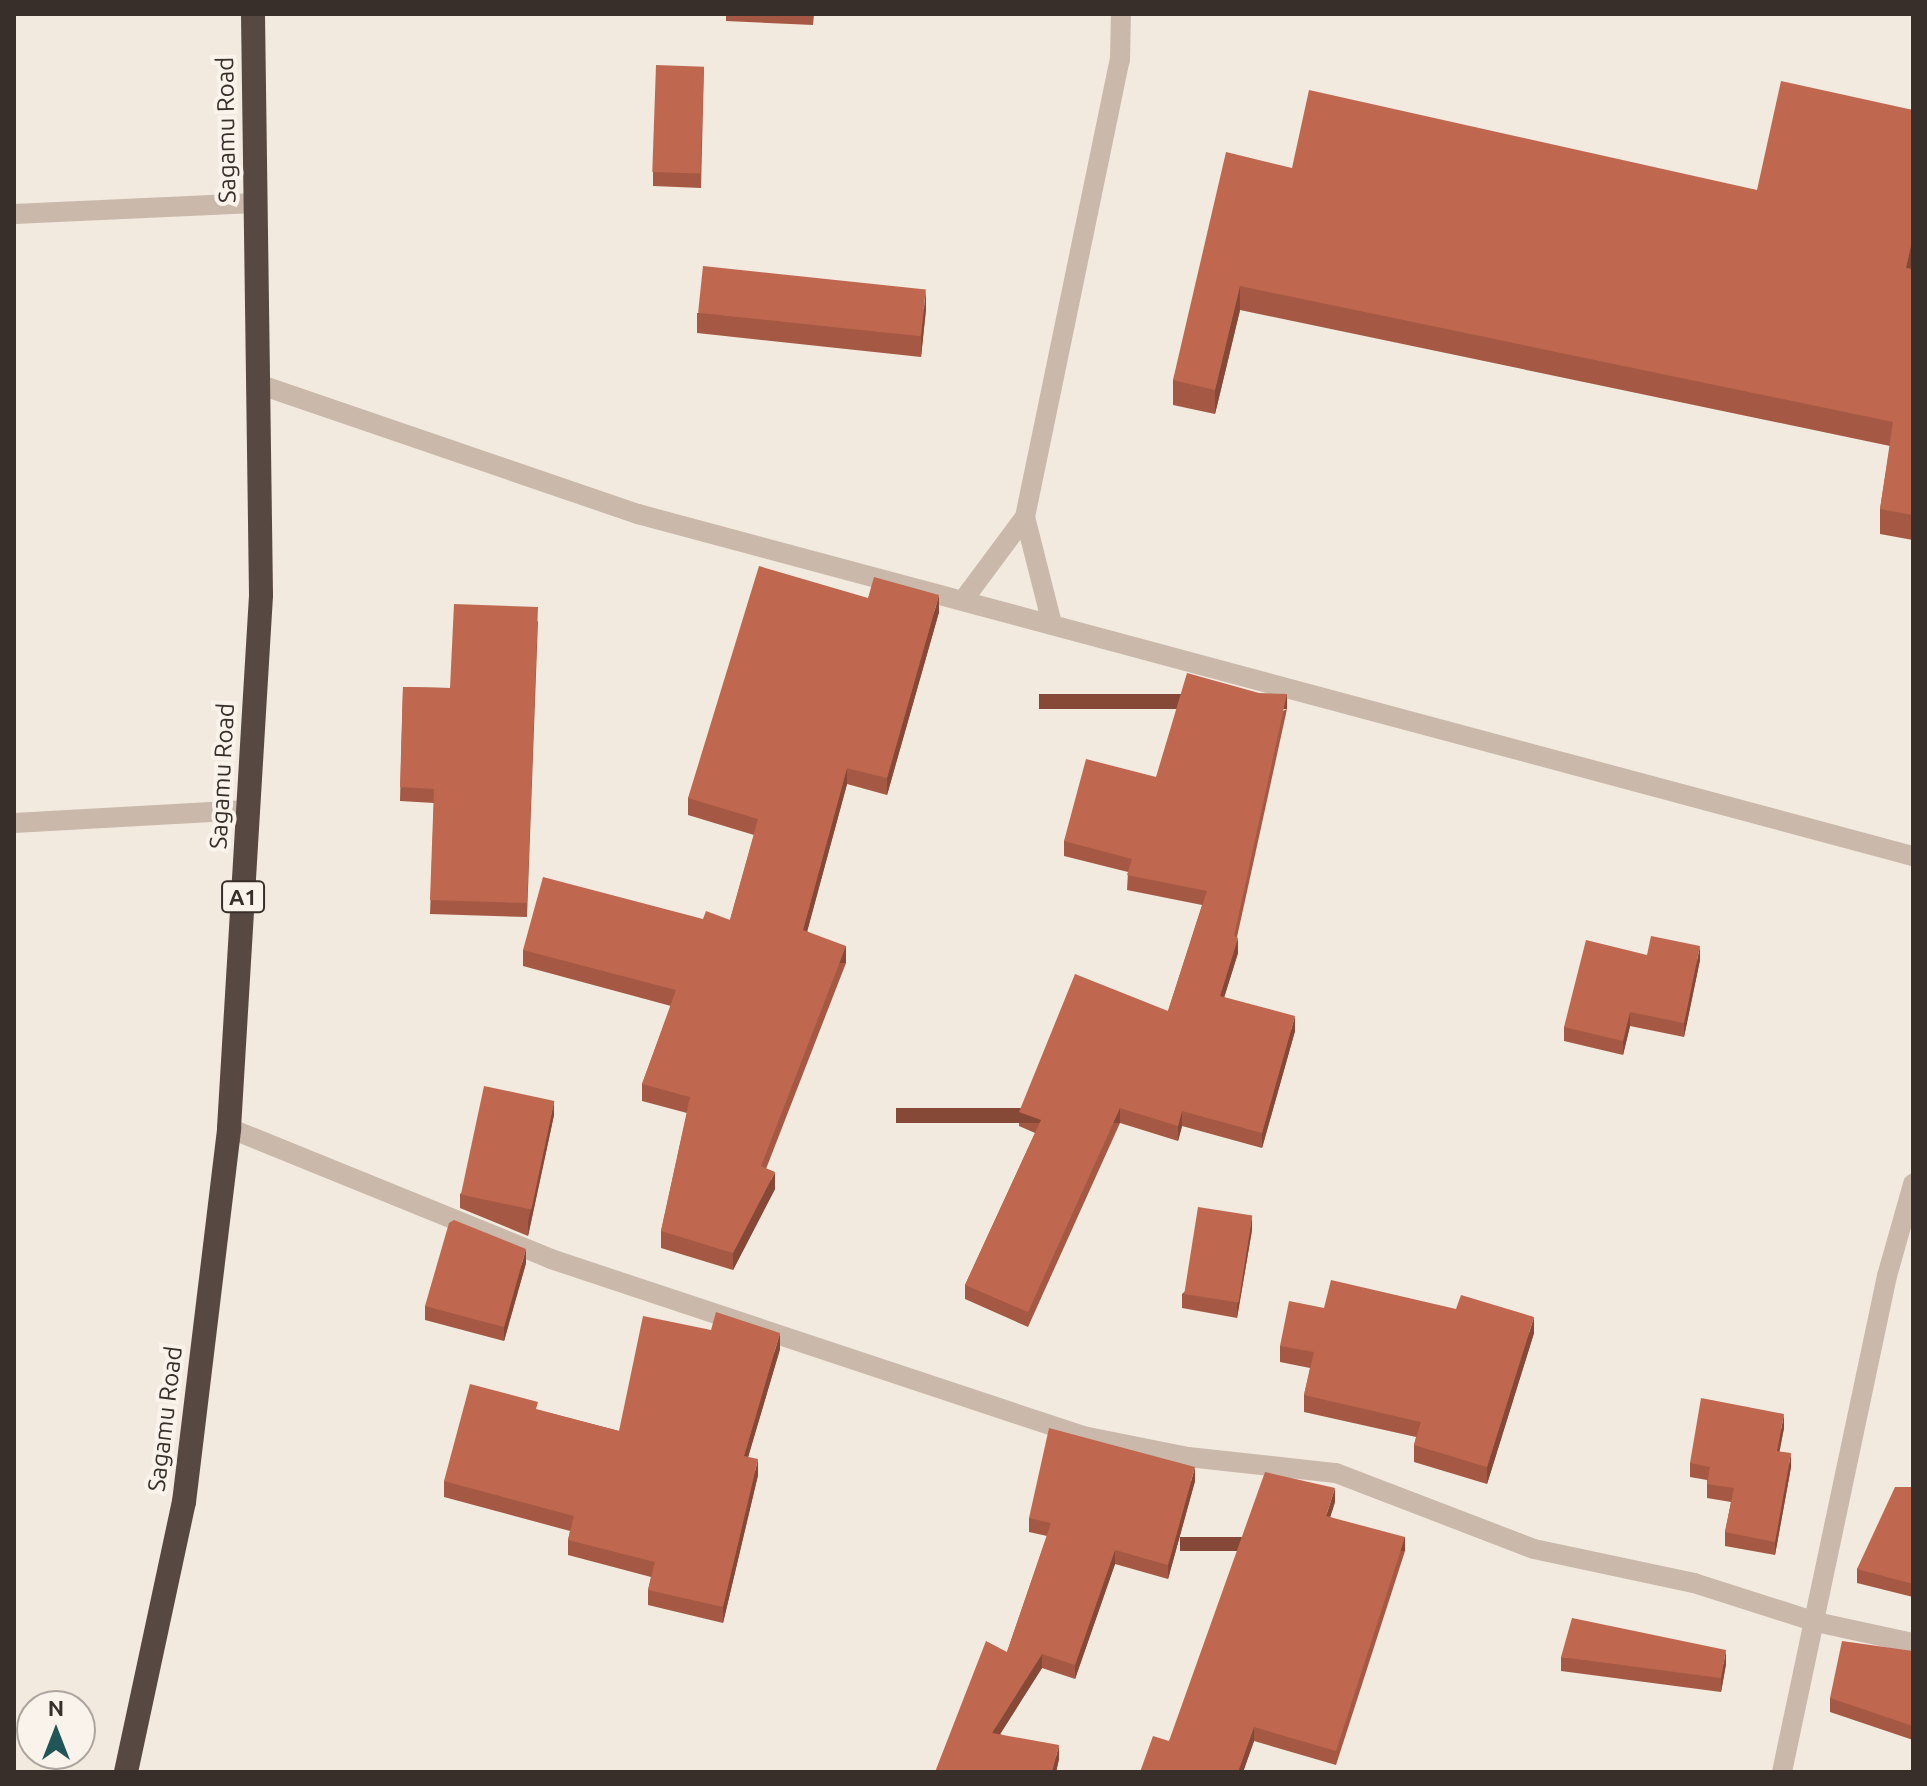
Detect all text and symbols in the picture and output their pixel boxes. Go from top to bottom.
street label: Sagamu Road [210,57,242,203]
street label: Sagamu Road [204,702,240,850]
road number: A1 [221,879,265,915]
street label: Sagamu Road [142,1345,188,1493]
north arrow [16,1690,96,1770]
text: N [48,1695,64,1720]

